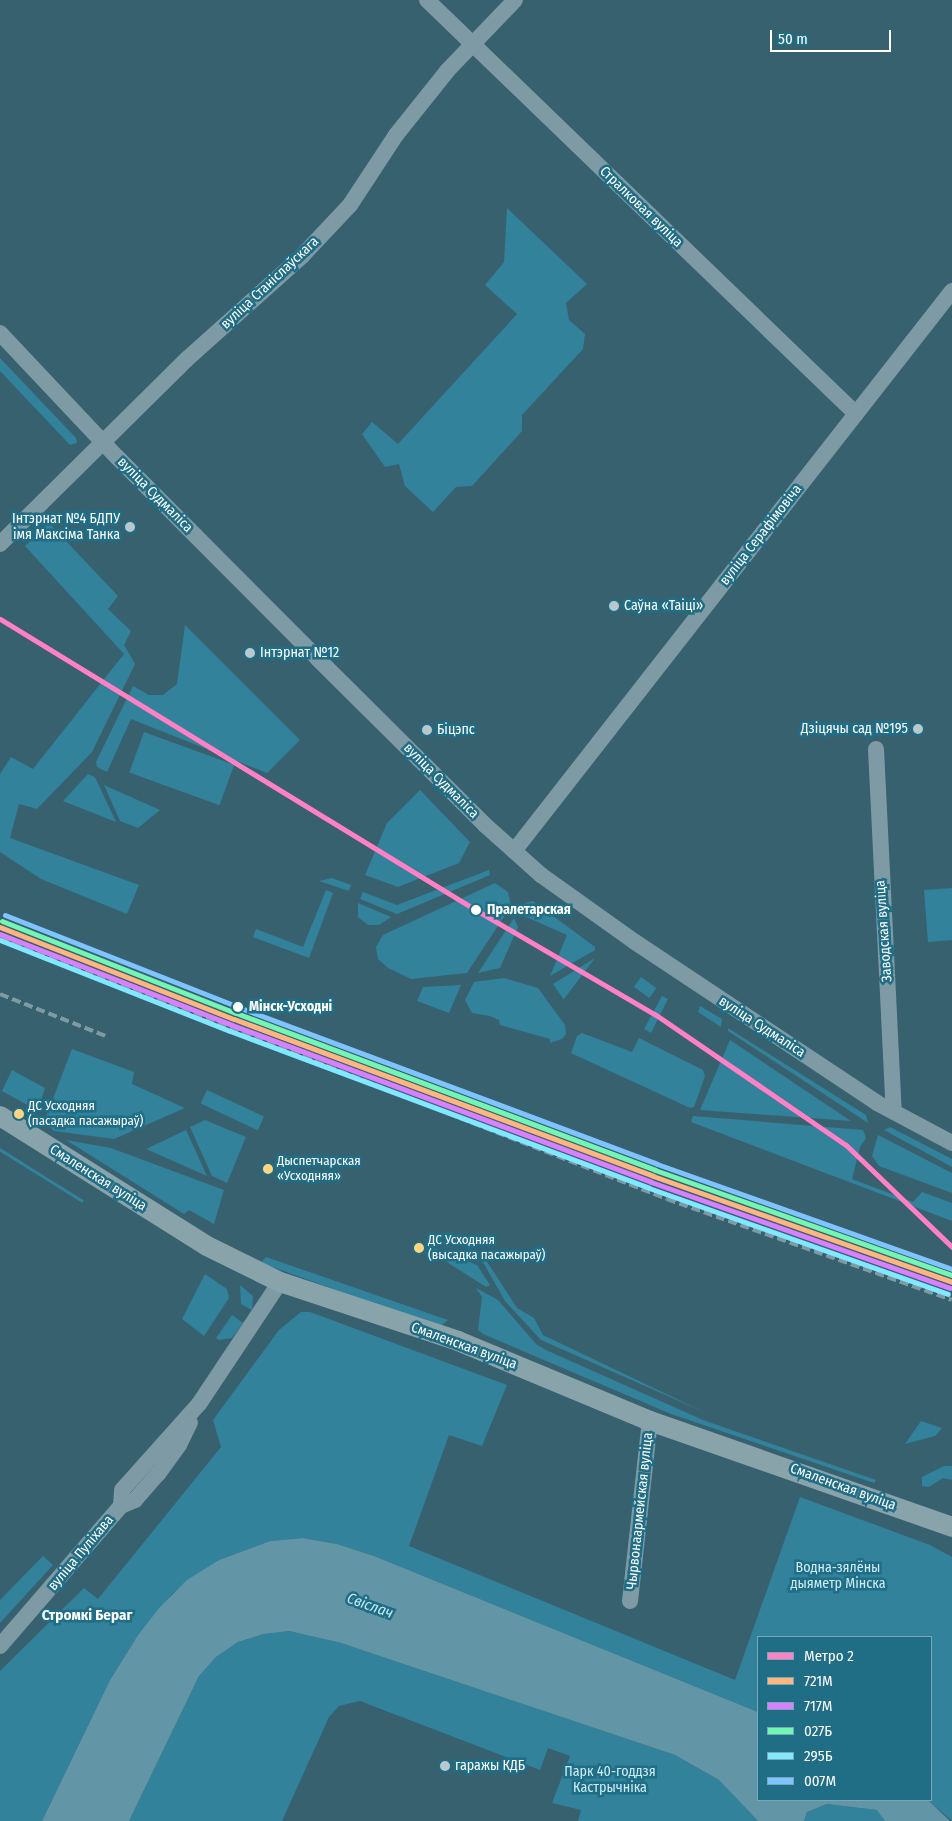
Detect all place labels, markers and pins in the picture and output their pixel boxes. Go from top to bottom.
place label: Інтэрнат №4 БДПУ імя Максіма Танка [12,511,120,544]
marker: Інтэрнат №4 БДПУ імя Максіма Танка [124,521,136,533]
place label: Саўна «Таіці» [624,598,703,614]
marker: Саўна «Таіці» [608,600,620,612]
place label: Інтэрнат №12 [260,645,339,661]
marker: Інтэрнат №12 [244,647,256,659]
place label: Дзіцячы сад №195 [801,721,908,737]
place label: Біцэпс [437,722,475,738]
marker: Дзіцячы сад №195 [912,723,924,735]
marker: Біцэпс [421,724,433,736]
place label: Пралетарская [487,902,571,918]
marker: Пралетарская [469,903,483,917]
place label: Мінск-Усходні [249,999,332,1015]
marker: Мінск-Усходні [231,1000,245,1014]
place label: ДС Усходняя (пасадка пасажыраў) [28,1099,143,1130]
marker: ДС Усходняя (пасадка пасажыраў) [14,1109,24,1119]
place label: Дыспетчарская «Усходняя» [277,1154,361,1185]
marker: Дыспетчарская «Усходняя» [263,1164,273,1174]
place label: ДС Усходняя (высадка пасажыраў) [428,1233,545,1264]
marker: ДС Усходняя (высадка пасажыраў) [414,1243,424,1253]
place label: гаражы КДБ [455,1758,525,1774]
marker: гаражы КДБ [439,1760,451,1772]

